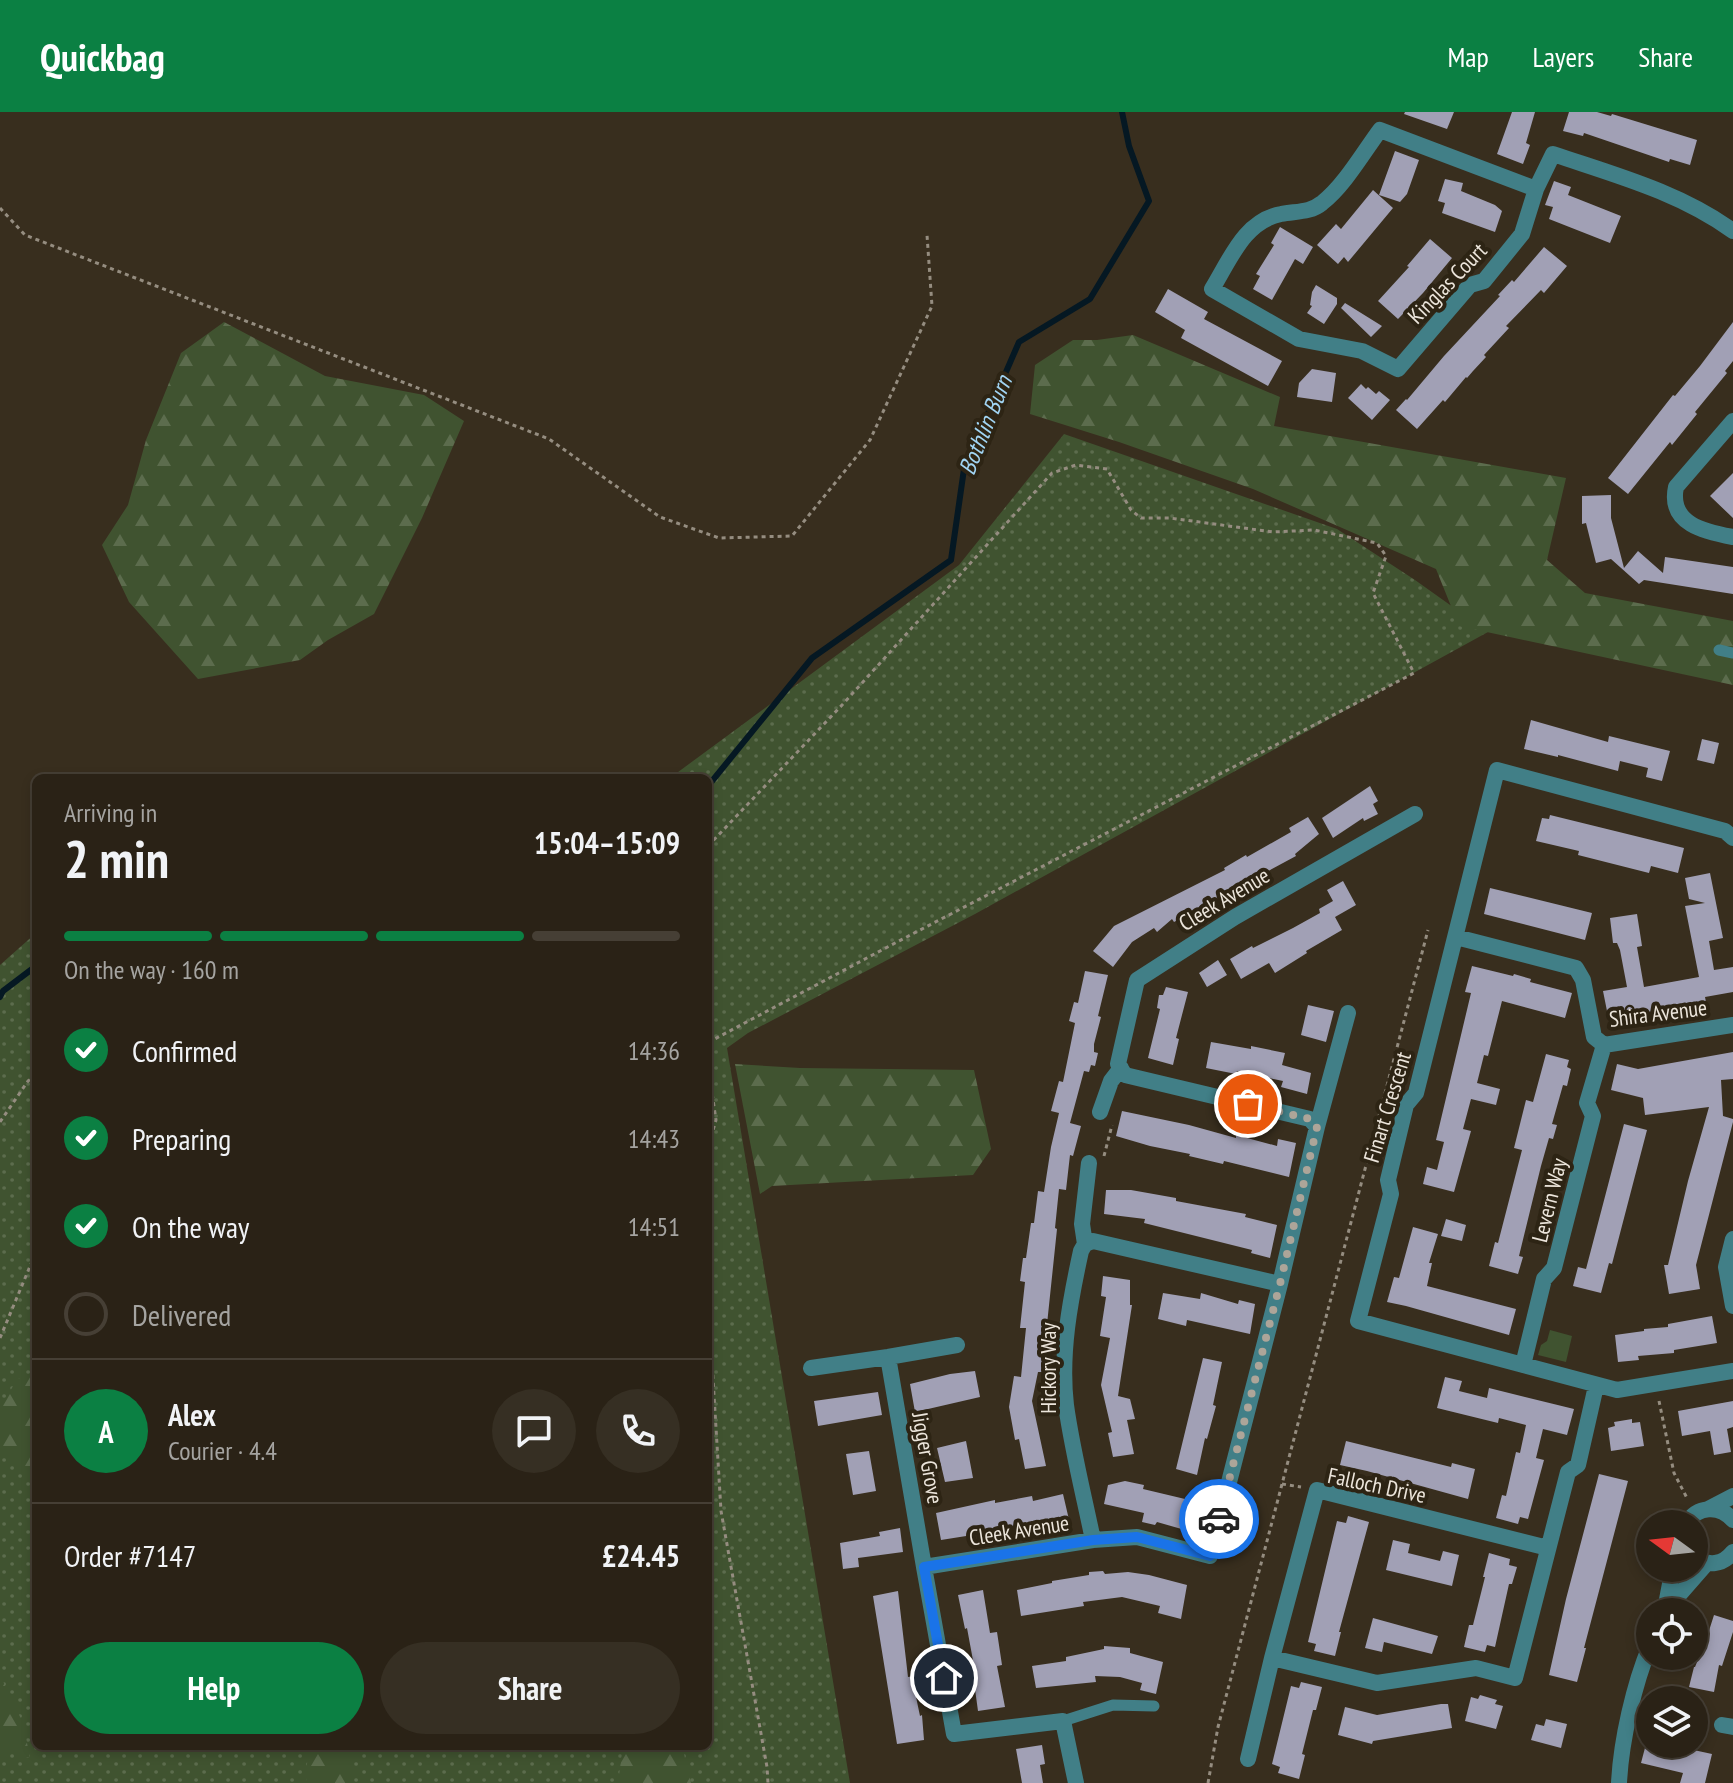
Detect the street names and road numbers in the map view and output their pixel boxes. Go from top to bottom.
street label: Kinglas Court [1402,237,1492,329]
street label: Cleek Avenue [1174,861,1274,937]
street label: Shira Avenue [1607,993,1709,1033]
street label: Finart Crescent [1357,1048,1417,1166]
street label: Levern Way [1525,1154,1573,1245]
street label: Hickory Way [1034,1322,1062,1414]
street label: Jigger Grove [906,1409,950,1506]
street label: Falloch Drive [1325,1461,1429,1509]
street label: Cleek Avenue [967,1508,1071,1552]

